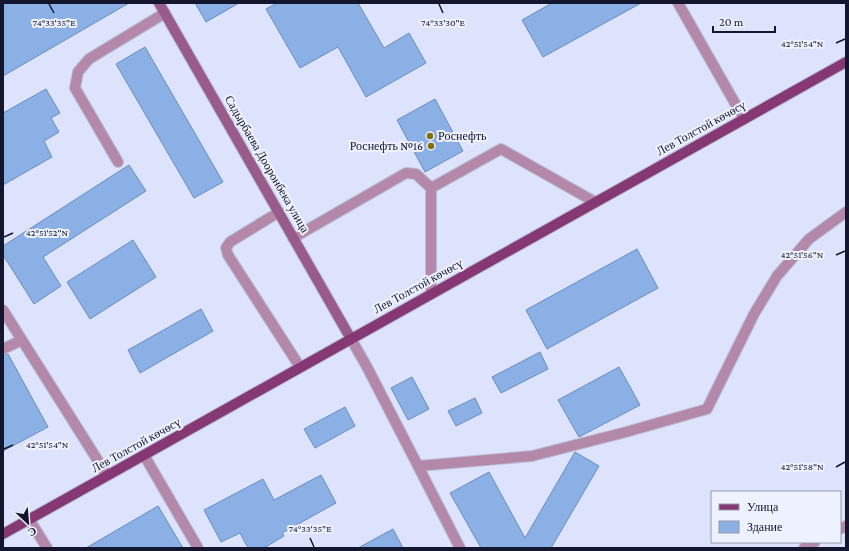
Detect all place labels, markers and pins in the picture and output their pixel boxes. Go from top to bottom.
place label: Роснефть [438,129,487,143]
marker: Роснефть [425,131,435,141]
place label: Роснефть №16 [350,139,423,153]
marker: Роснефть №16 [426,141,436,151]

